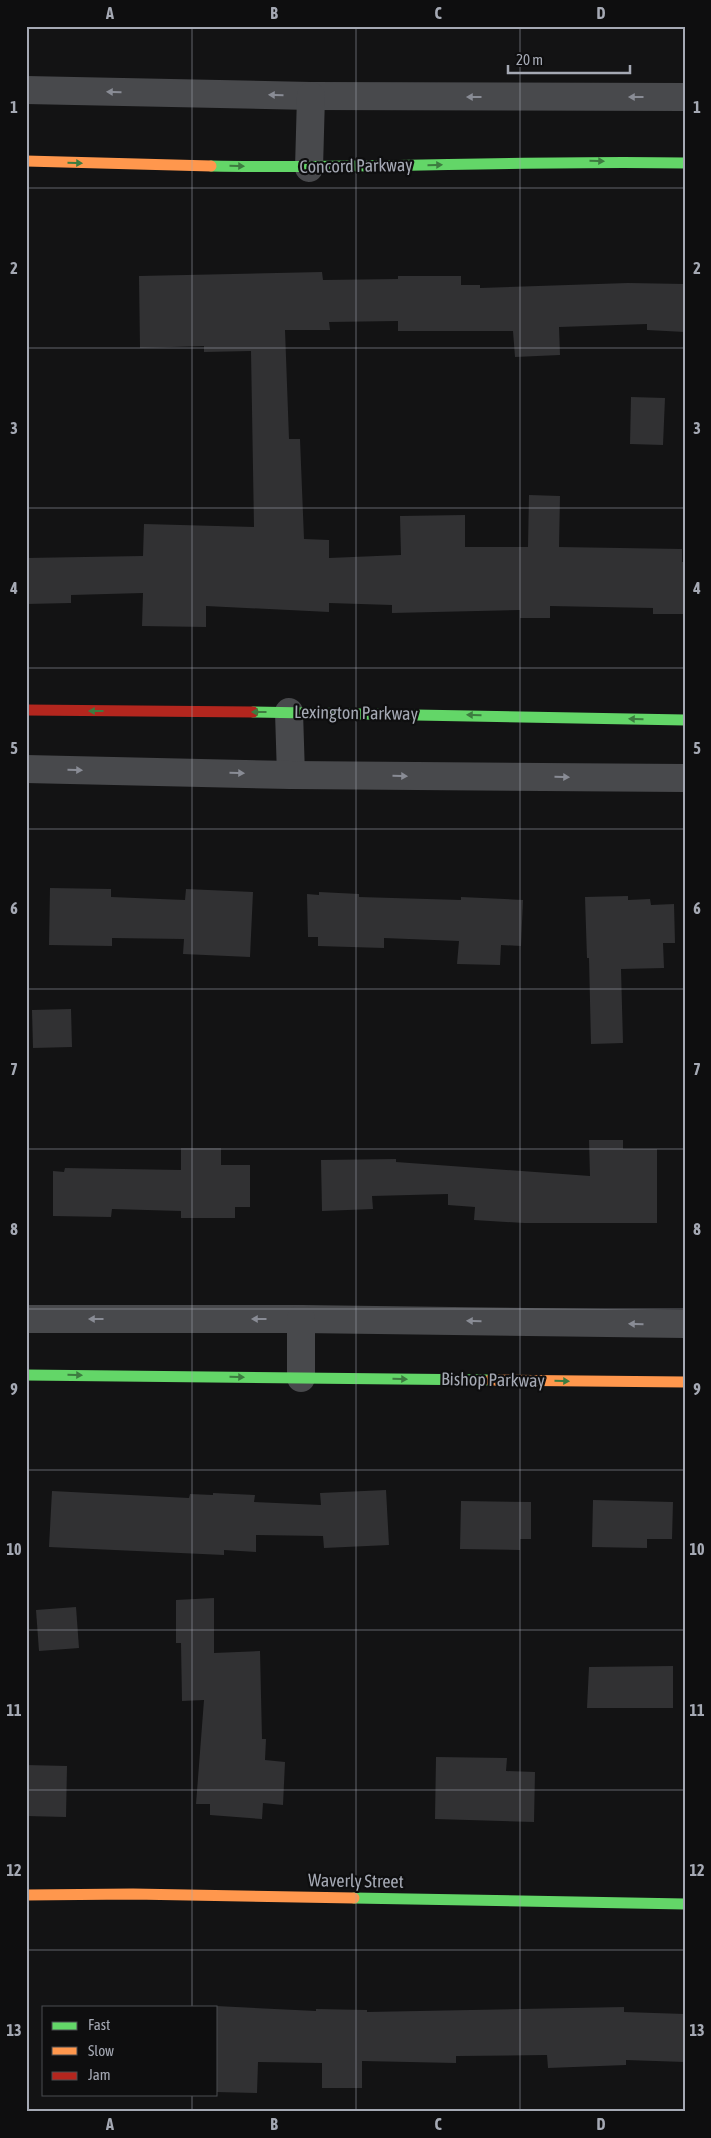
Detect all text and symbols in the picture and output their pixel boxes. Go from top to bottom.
text: A [105,4,114,22]
text: B [270,4,278,22]
text: C [434,4,442,22]
text: D [597,4,606,22]
scale bar [508,42,631,74]
text: 20 m [516,51,543,68]
one-way arrow [105,88,121,96]
one-way arrow [268,91,284,99]
one-way arrow [465,93,481,101]
one-way arrow [628,93,644,101]
text: 1 [10,98,18,116]
text: 1 [693,98,701,116]
street label: Concord Parkway [299,154,413,177]
one-way arrow [590,157,606,165]
one-way arrow [67,159,83,167]
one-way arrow [427,161,443,169]
one-way arrow [230,162,246,170]
text: 2 [10,259,18,277]
text: 2 [693,259,701,277]
text: 3 [10,419,18,437]
text: 3 [693,419,701,437]
text: 4 [9,579,18,597]
text: 4 [692,579,701,597]
street label: Lexington Parkway [294,701,418,724]
one-way arrow [88,707,104,715]
one-way arrow [250,708,266,716]
one-way arrow [465,711,481,719]
one-way arrow [628,714,644,722]
text: 5 [10,739,18,757]
text: 5 [693,739,701,757]
one-way arrow [67,766,83,774]
one-way arrow [230,770,246,778]
one-way arrow [392,772,408,780]
one-way arrow [555,773,571,781]
text: 6 [10,899,18,917]
text: 6 [693,899,701,917]
text: 7 [10,1060,18,1078]
text: 7 [693,1060,701,1078]
text: 8 [10,1220,18,1238]
text: 8 [693,1220,701,1238]
one-way arrow [88,1315,104,1323]
one-way arrow [250,1315,266,1323]
one-way arrow [465,1317,481,1325]
one-way arrow [628,1320,644,1328]
street label: Bishop Parkway [441,1368,545,1391]
one-way arrow [67,1371,83,1379]
one-way arrow [230,1373,246,1381]
one-way arrow [392,1375,408,1383]
one-way arrow [555,1377,571,1385]
text: 9 [10,1380,18,1398]
text: 9 [693,1380,701,1398]
text: 10 [6,1540,22,1558]
text: 10 [689,1540,705,1558]
text: 11 [6,1701,22,1719]
text: 11 [689,1701,705,1719]
text: 12 [6,1861,22,1879]
text: 12 [689,1861,705,1879]
street label: Waverly Street [308,1869,404,1892]
legend [42,2006,218,2096]
text: Fast [88,2016,110,2033]
text: 13 [6,2021,22,2039]
text: 13 [689,2021,705,2039]
text: Slow [88,2042,114,2059]
text: Jam [88,2066,111,2083]
text: A [105,2115,114,2133]
text: B [270,2115,278,2133]
text: C [434,2115,442,2133]
text: D [597,2115,606,2133]

